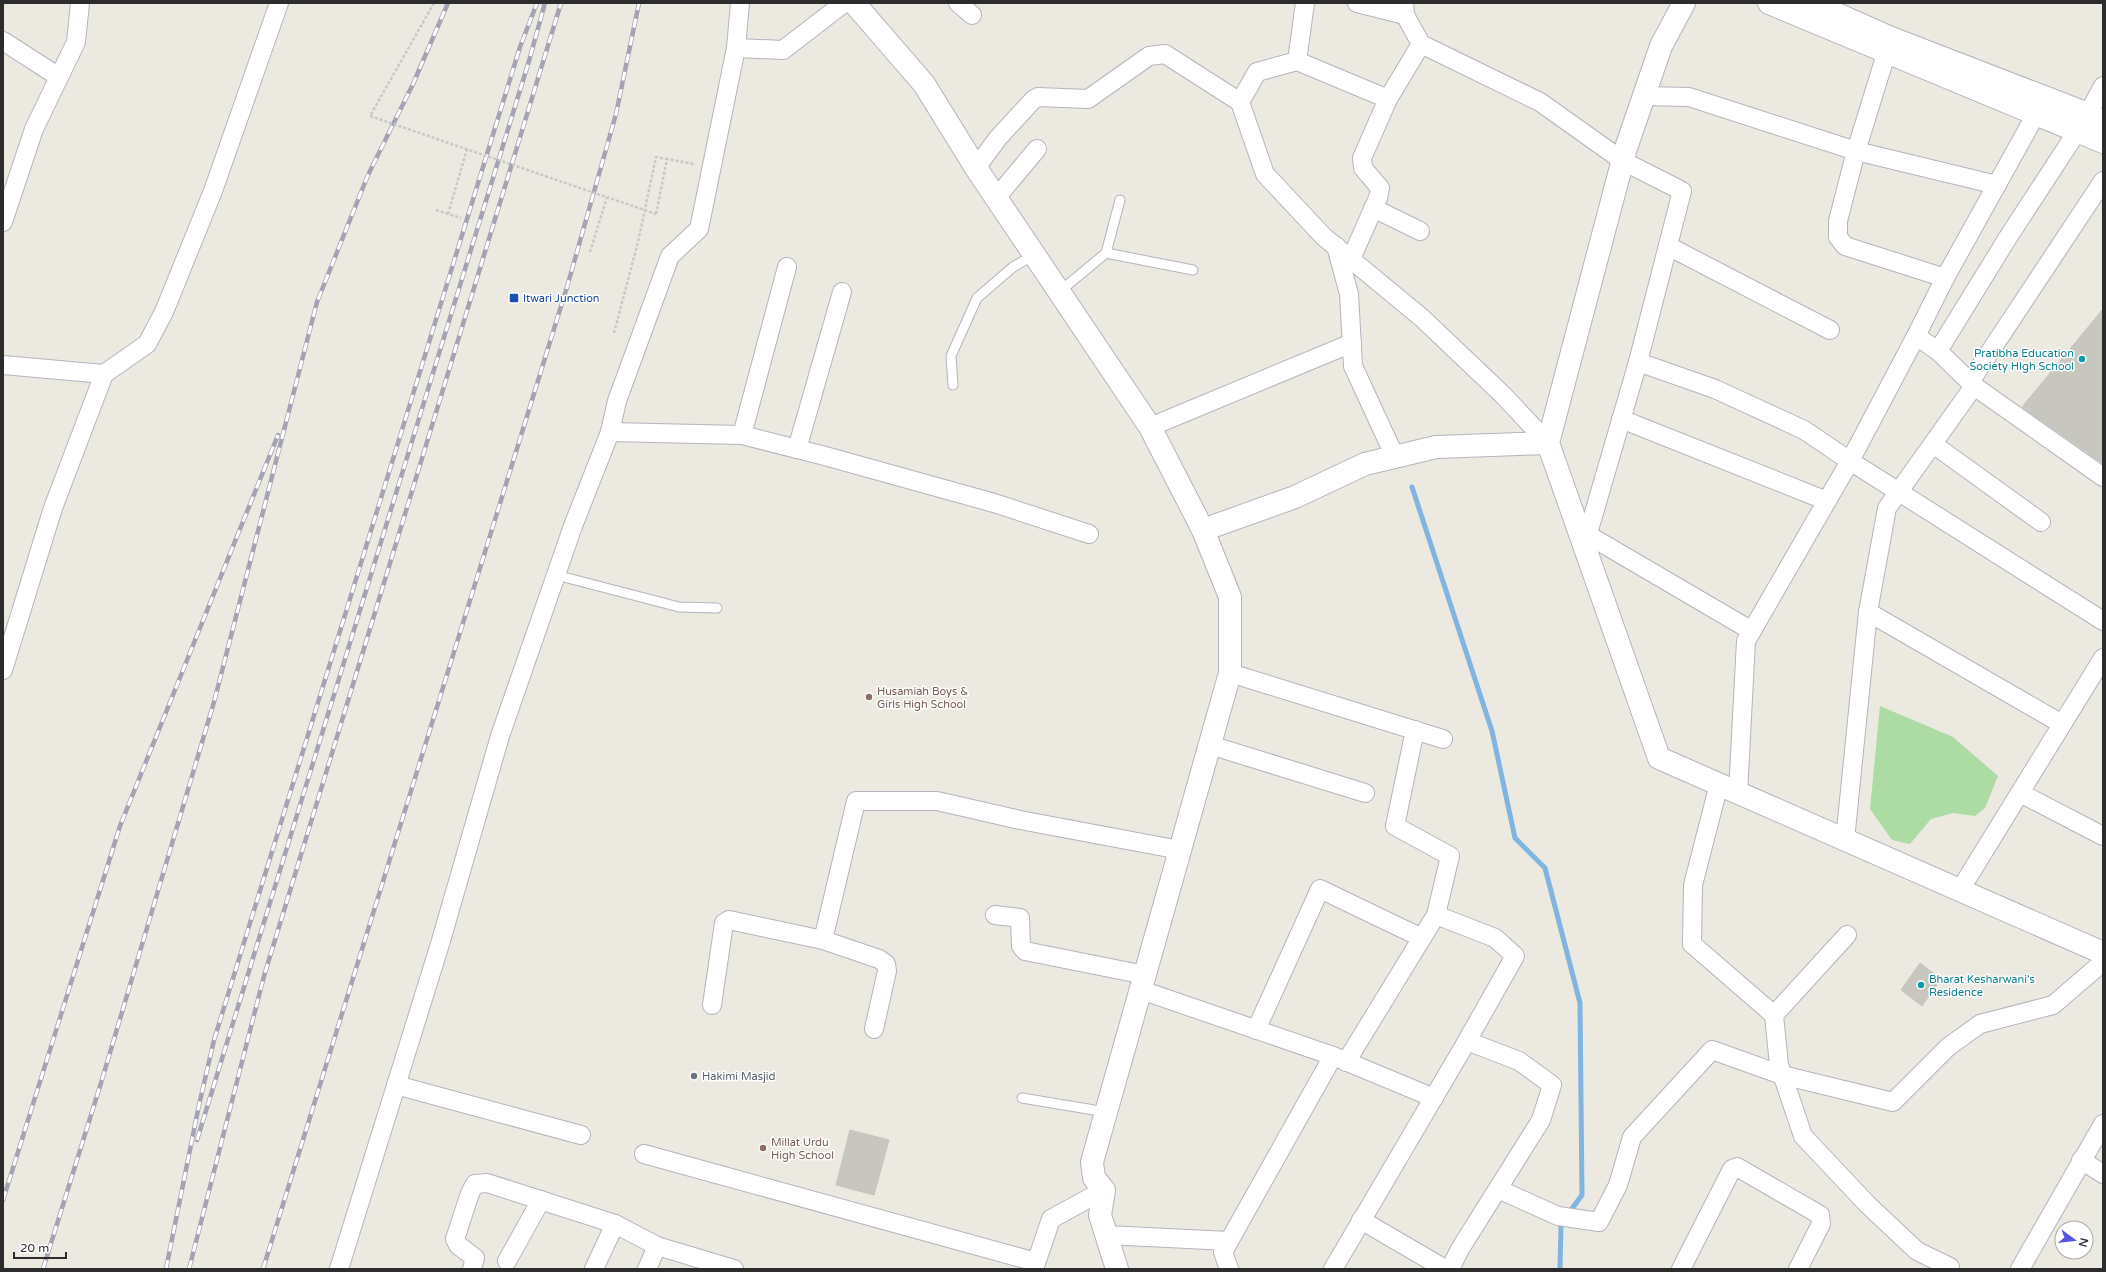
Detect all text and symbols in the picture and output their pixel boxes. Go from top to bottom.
marker: Itwari Junction [508,292,520,304]
place label: Itwari Junction [523,292,600,305]
place label: Pratibha Education Society HIgh School [1970,347,2074,373]
marker: Pratibha Education Society HIgh School [2077,354,2087,364]
place label: Husamiah Boys & Girls High School [877,685,968,711]
marker: Husamiah Boys & Girls High School [864,692,874,702]
place label: Bharat Kesharwani's Residence [1929,973,2035,999]
marker: Bharat Kesharwani's Residence [1916,980,1926,990]
place label: Hakimi Masjid [702,1070,776,1083]
marker: Hakimi Masjid [689,1071,699,1081]
place label: Millat Urdu High School [771,1136,834,1162]
marker: Millat Urdu High School [758,1143,768,1153]
north arrow [2054,1220,2094,1260]
scale bar [14,1234,66,1260]
text: N [2076,1237,2091,1248]
text: 20 m [20,1241,49,1255]

